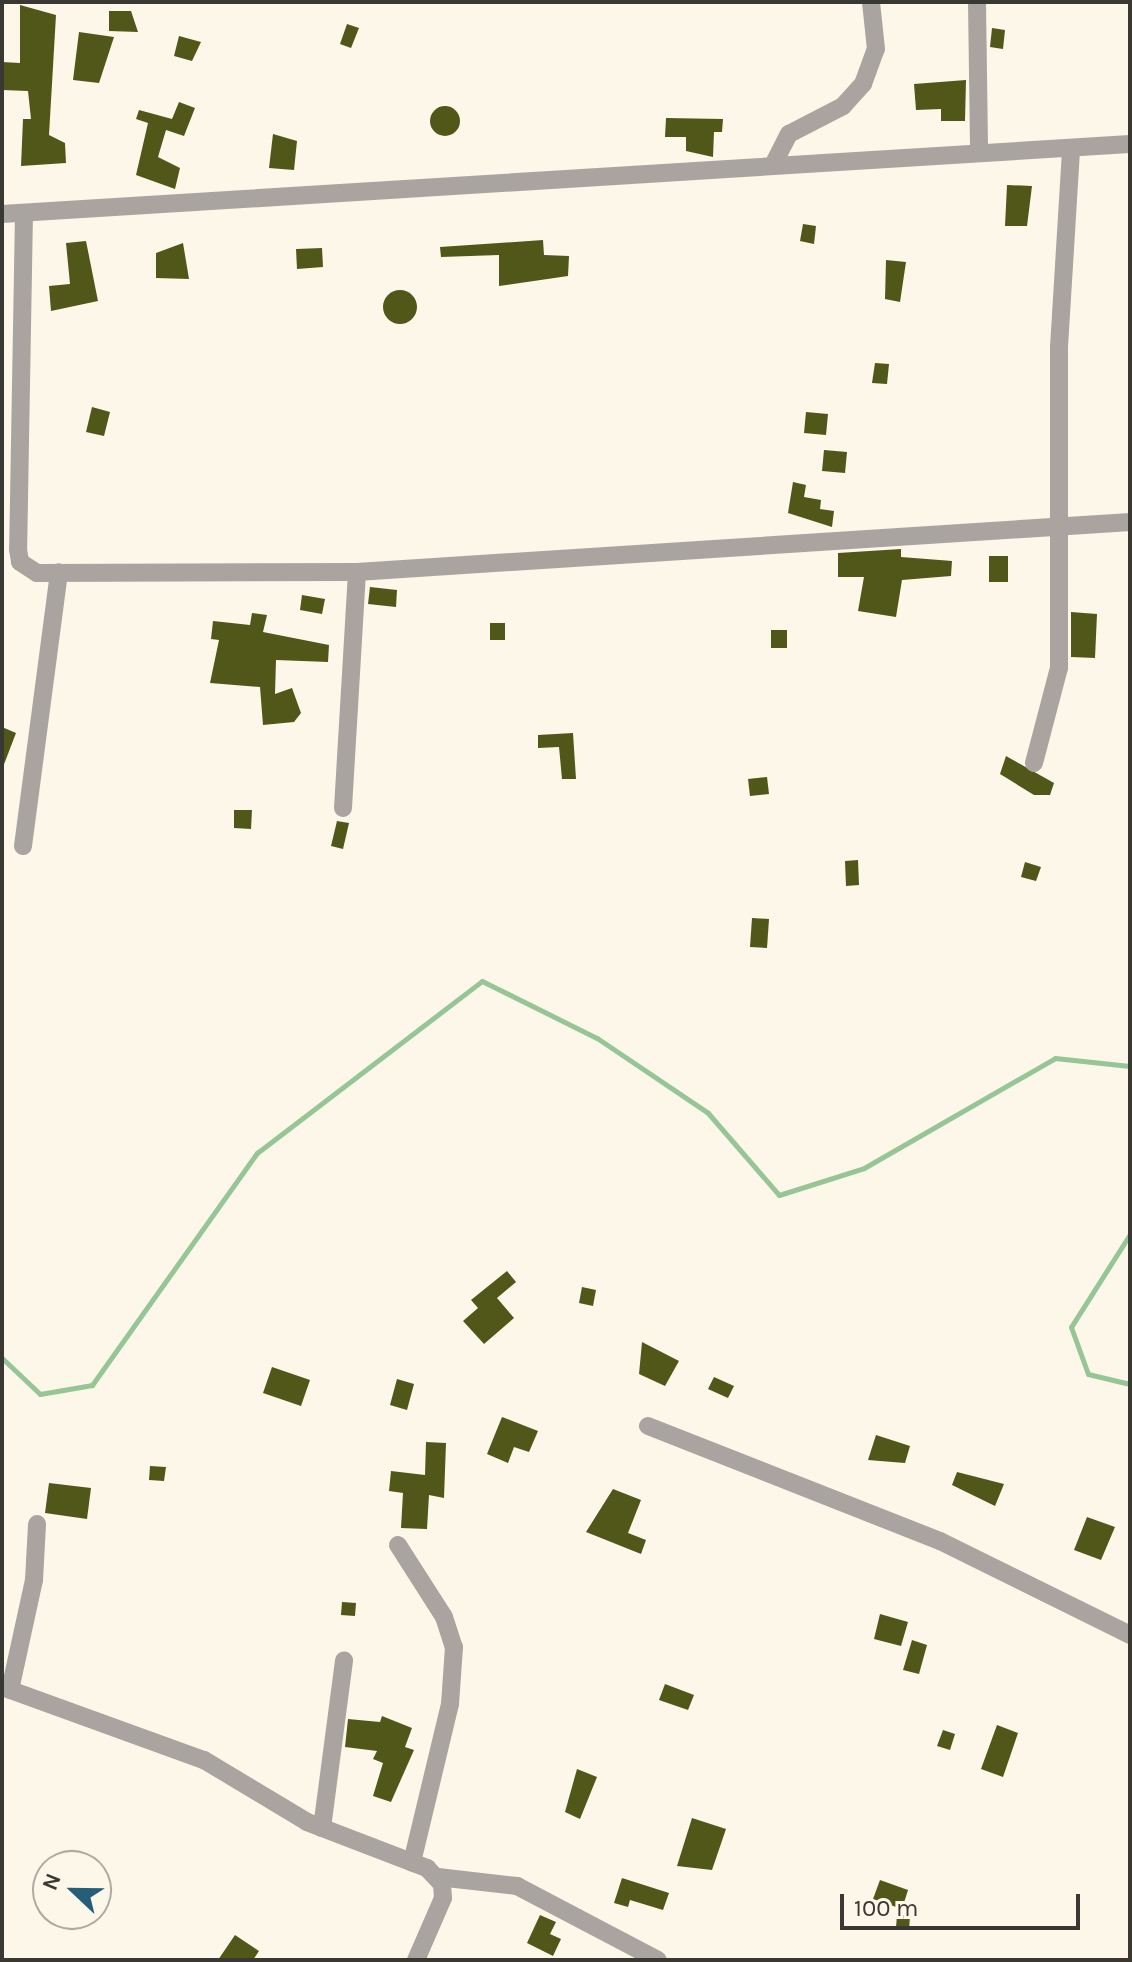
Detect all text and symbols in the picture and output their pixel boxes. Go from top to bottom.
north arrow [32,1850,112,1930]
text: N [37,1870,67,1894]
scale bar [844,1878,1084,1928]
text: 100 m [854,1894,919,1922]

